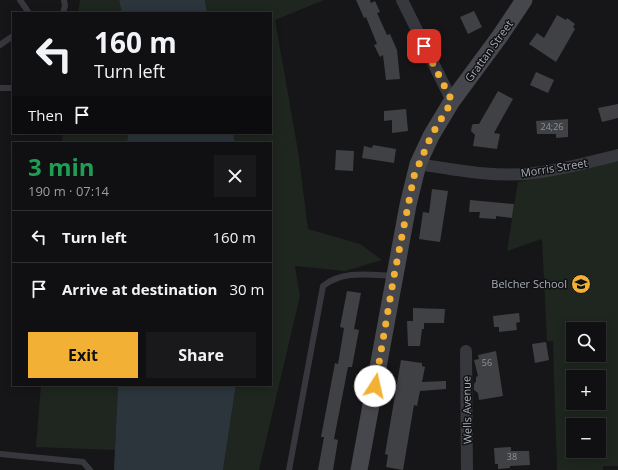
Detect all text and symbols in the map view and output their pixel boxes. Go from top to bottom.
street label: Grattan Street [461,17,516,85]
text: 160 m [94,23,177,61]
icon: left [28,28,80,80]
pin [407,29,441,63]
icon: arrive [413,35,435,57]
text: Turn left [94,59,165,83]
icon: arrive [71,104,93,126]
text: Then [28,105,63,125]
house number: 24;26 [541,120,563,133]
text: 3 min [28,150,95,183]
button: close [214,155,256,197]
street label: Morris Street [520,155,588,180]
text: 190 m · 07:14 [28,182,109,200]
icon: left [28,226,50,248]
text: Turn left [62,227,127,247]
text: 160 m [212,227,256,247]
school or university icon: Belcher School [570,273,592,295]
place label: Belcher School [491,276,567,291]
icon: arrive [28,278,50,300]
text: Arrive at destination [62,279,217,299]
text: 30 m [229,279,264,299]
map controls [566,322,606,458]
button: search [566,322,606,362]
button: Exit [28,332,138,378]
button: Share [146,332,256,378]
house number: 56 [482,356,492,369]
position arrow [354,365,396,407]
button: + [566,370,606,410]
street label: Wells Avenue [458,376,475,444]
button: − [566,418,606,458]
house number: 38 [507,450,517,463]

